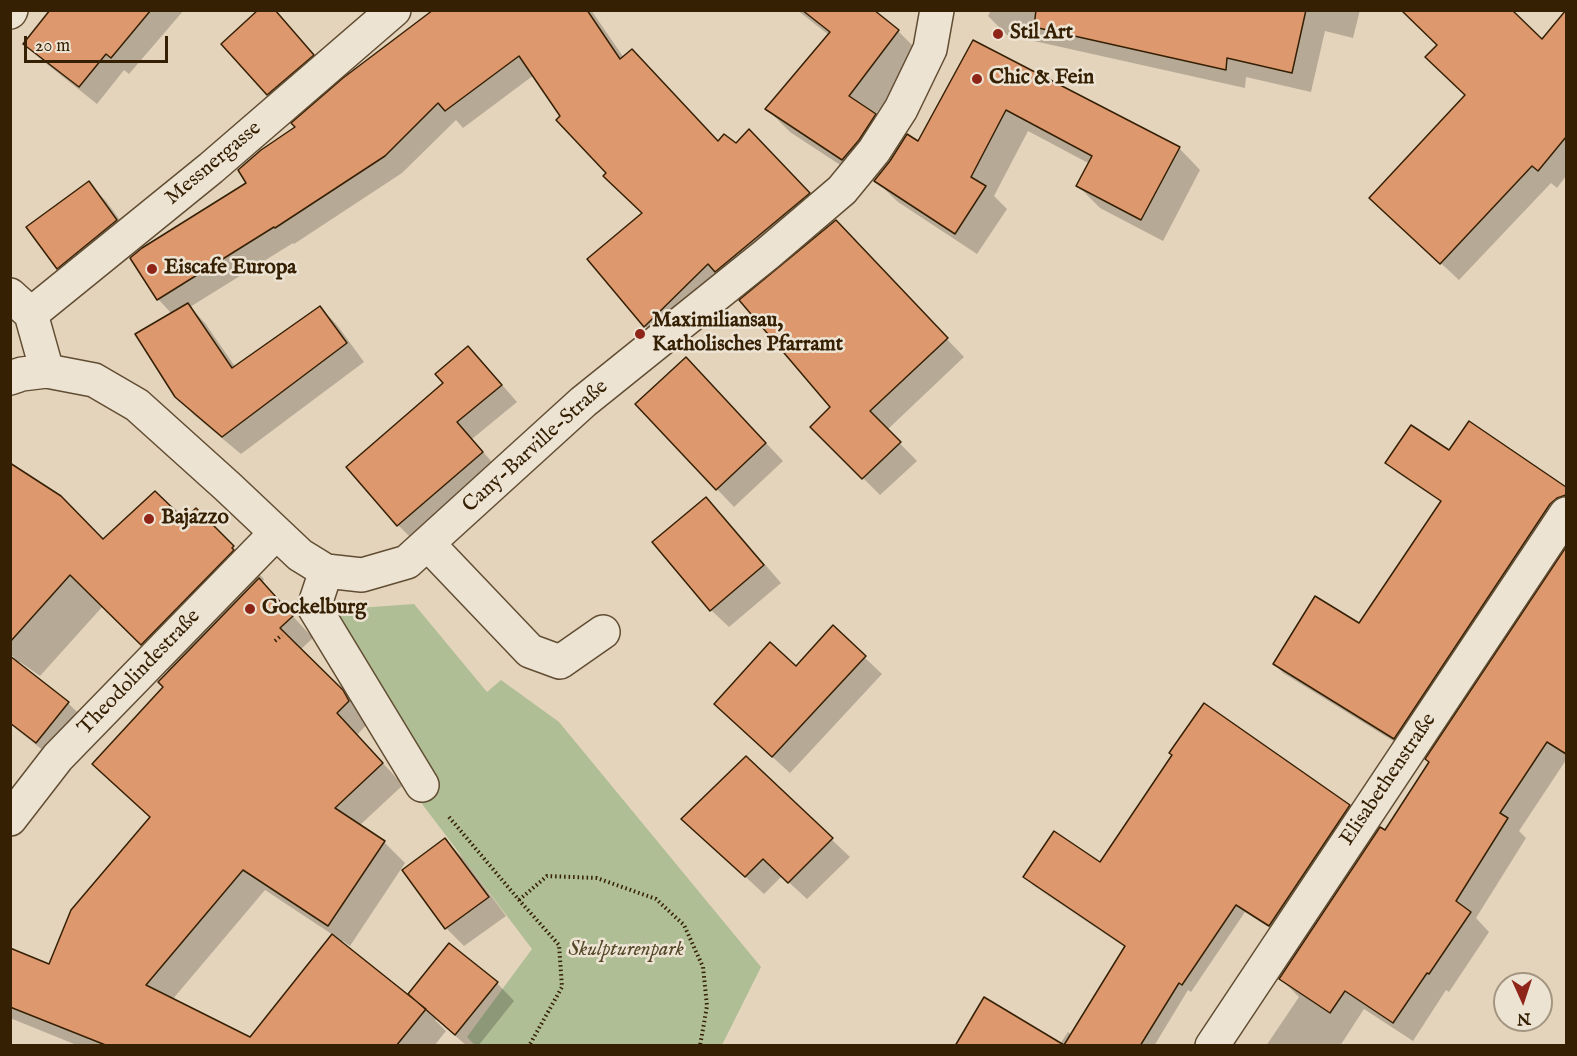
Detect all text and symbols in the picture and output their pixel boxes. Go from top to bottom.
place label: Stil Art [1010,21,1073,47]
scale bar [27,24,171,62]
marker: Stil Art [991,27,1005,41]
text: 20 m [35,35,70,58]
place label: Chic & Fein [989,66,1094,92]
marker: Chic & Fein [970,72,984,86]
street label: Messnergasse [161,117,267,211]
place label: Eiscafe Europa [164,256,296,282]
marker: Eiscafe Europa [145,262,159,276]
place label: Maximiliansau, Katholisches Pfarramt [652,309,843,359]
marker: Maximiliansau, Katholisches Pfarramt [633,327,647,341]
street label: Cany-Barville-Straße [458,375,614,519]
place label: Bajazzo [161,506,229,532]
marker: Bajazzo [142,512,156,526]
place label: Gockelburg [262,596,367,622]
marker: Gockelburg [243,602,257,616]
street label: Theodolindestraße [74,605,206,741]
street label: Elisabethenstraße [1335,709,1443,851]
park label: Skulpturenpark [568,938,684,964]
north arrow [1493,972,1553,1032]
text: N [1516,1008,1531,1028]

